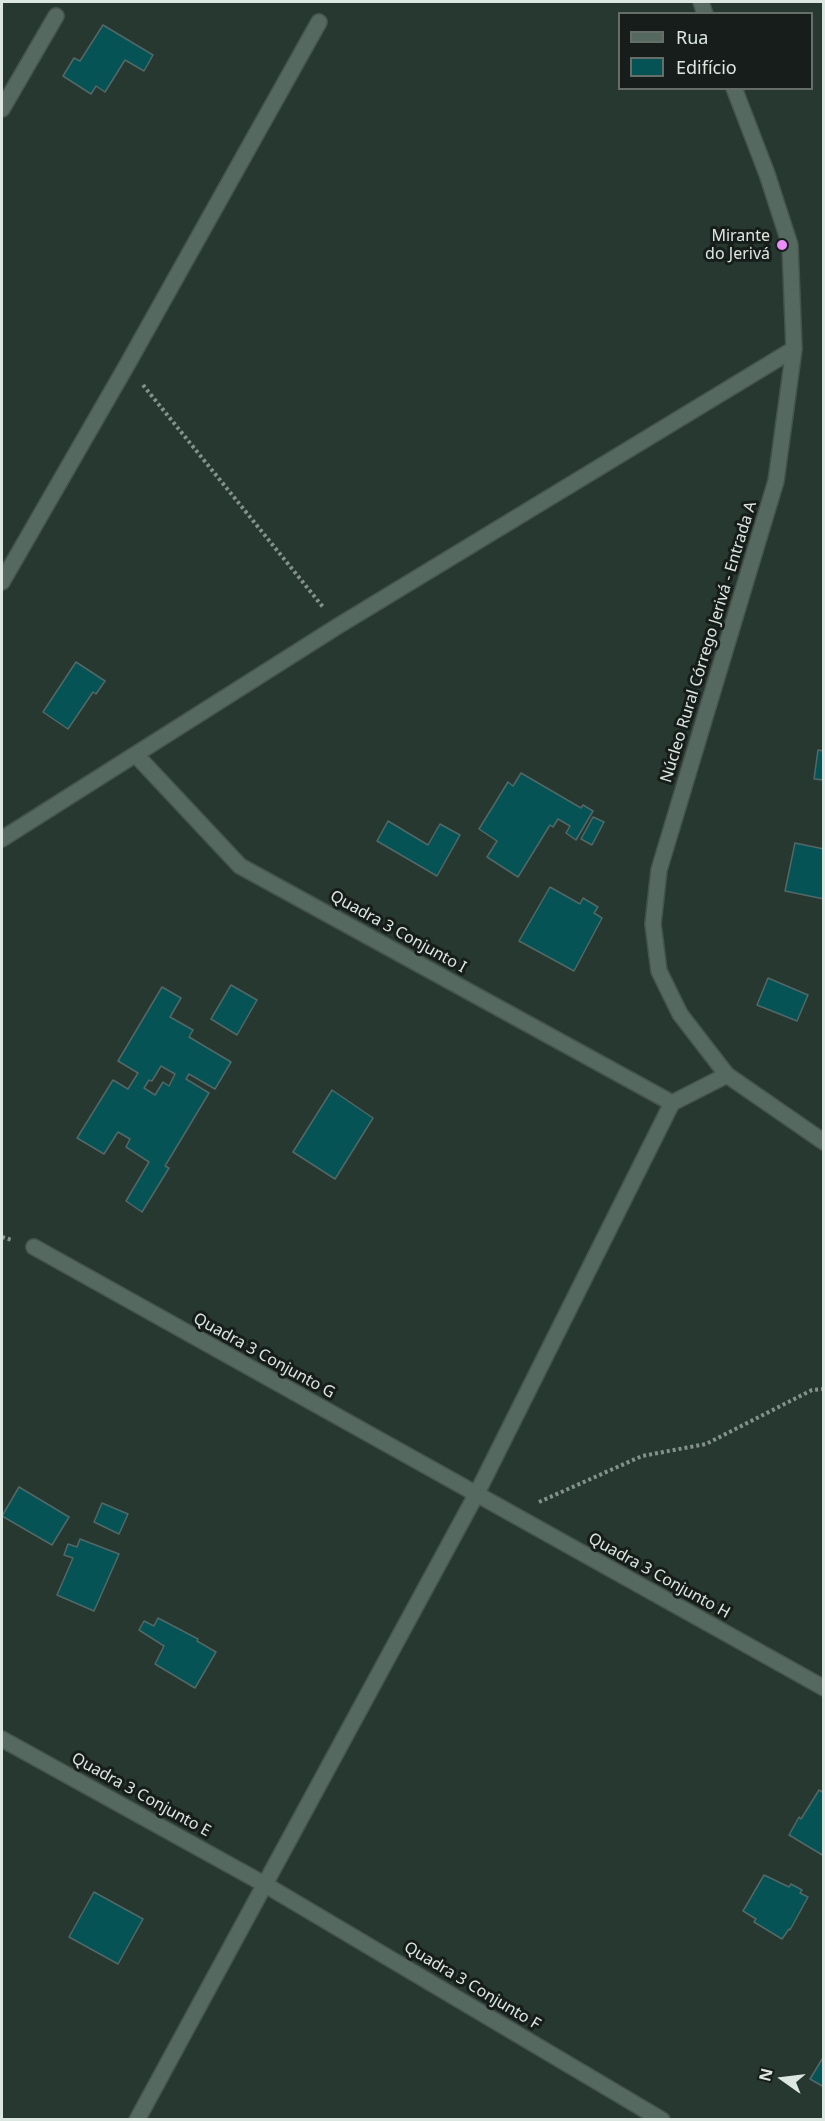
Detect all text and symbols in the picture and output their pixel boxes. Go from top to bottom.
legend [618,12,813,90]
text: Rua [676,25,708,49]
text: Edifício [676,55,737,79]
place label: Mirante do Jerivá [705,226,770,264]
marker: Mirante do Jerivá [775,238,789,252]
street label: Núcleo Rural Córrego Jerivá - Entrada A [657,499,761,785]
street label: Quadra 3 Conjunto I [327,887,469,977]
street label: Quadra 3 Conjunto G [190,1309,338,1403]
street label: Quadra 3 Conjunto H [585,1529,733,1623]
street label: Quadra 3 Conjunto E [68,1749,214,1841]
street label: Quadra 3 Conjunto F [400,1938,544,2034]
north arrow [753,2049,813,2109]
text: N [753,2066,778,2084]

